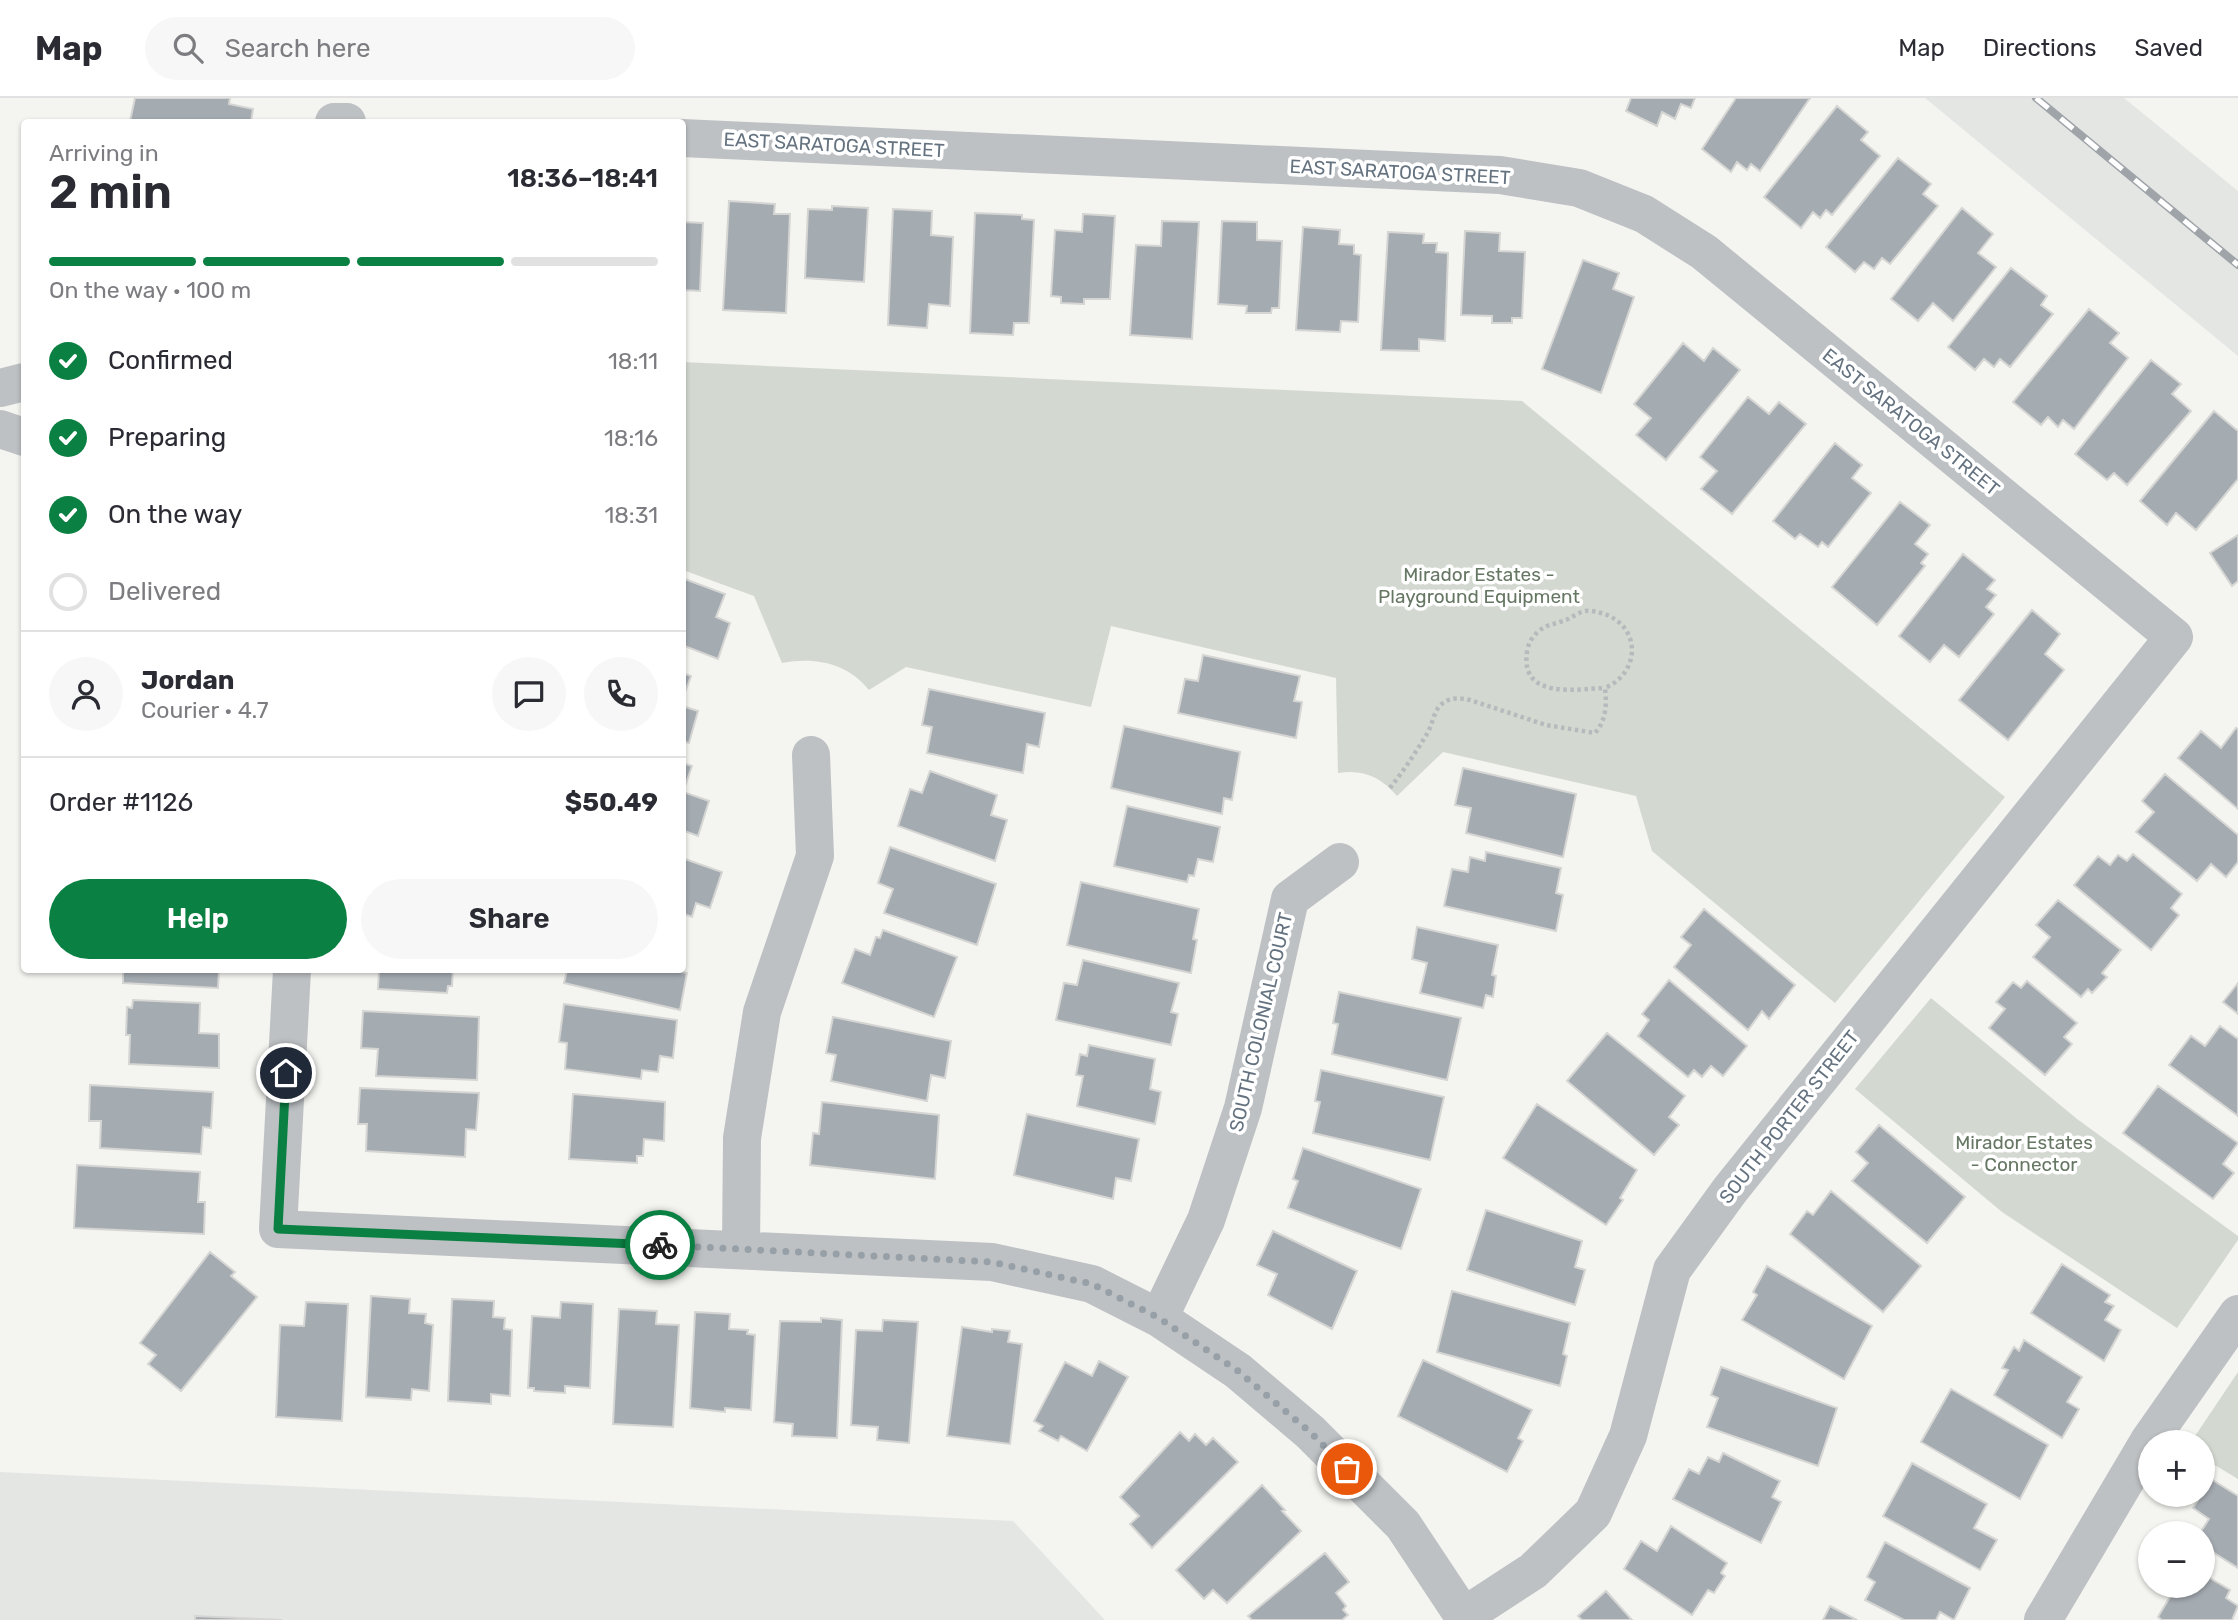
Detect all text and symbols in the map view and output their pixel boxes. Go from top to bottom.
search box [145,17,635,80]
text: Map [35,29,103,68]
icon: search [169,29,207,67]
text: Search here [225,33,370,64]
text: Map [1898,34,1945,62]
text: Directions [1983,34,2096,62]
text: Saved [2134,34,2203,62]
street label: EAST SARATOGA STREET [723,128,945,162]
text: Arriving in [49,139,159,167]
street label: EAST SARATOGA STREET [1289,155,1511,189]
text: 18:36–18:41 [507,163,658,194]
text: 2 min [49,165,172,220]
text: On the way · 100 m [49,276,251,304]
icon: check [49,342,87,380]
street label: EAST SARATOGA STREET [1818,343,2004,501]
text: Confirmed [108,345,233,376]
text: 18:11 [608,347,658,375]
icon: check [49,419,87,457]
text: Preparing [108,422,226,453]
text: 18:16 [604,424,658,452]
icon: check [49,496,87,534]
text: On the way [108,499,242,530]
text: 18:31 [604,501,658,529]
park label: Mirador Estates - Playground Equipment [1378,563,1580,608]
text: Delivered [108,576,221,607]
button: person [49,657,123,731]
button: chat [492,657,566,731]
button: phone [584,657,658,731]
text: Jordan [141,665,234,696]
text: Courier · 4.7 [141,696,268,724]
text: Order #1126 [49,787,193,818]
text: $50.49 [565,787,658,818]
button: Help [49,879,347,959]
button: Share [361,879,658,959]
street label: SOUTH COLONIAL COURT [1225,910,1297,1134]
street label: SOUTH PORTER STREET [1714,1026,1864,1208]
pin [256,1043,316,1103]
icon: home [267,1054,305,1092]
park label: Mirador Estates - Connector [1955,1131,2093,1176]
courier [625,1210,695,1280]
icon: bike [641,1226,679,1264]
map controls [2138,1430,2215,1598]
button: + [2138,1430,2215,1507]
pin [1317,1439,1377,1499]
icon: bag [1328,1450,1366,1488]
button: − [2138,1521,2215,1598]

